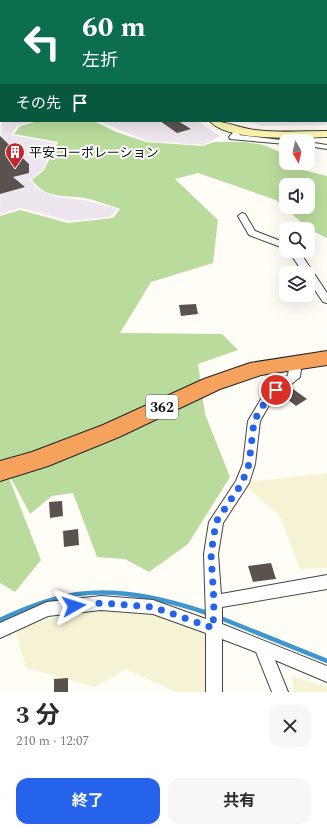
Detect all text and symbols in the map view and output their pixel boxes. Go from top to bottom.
text: 60 m [82,6,146,49]
icon: left [16,16,68,68]
text: 左折 [82,47,118,74]
text: その先 [16,92,61,115]
icon: arrive [69,92,91,114]
north arrow [279,134,315,170]
map controls [279,134,315,302]
building icon: 平安コーポレーション [4,141,26,169]
place label: 平安コーポレーション [29,143,159,163]
button: sound [279,178,315,214]
button: search [279,222,315,258]
button: layers [279,266,315,302]
pin [259,373,293,407]
icon: arrive [265,379,287,401]
road number: 362 [146,395,178,419]
position arrow [53,585,95,627]
text: 3 分 [16,698,59,734]
button: close [269,705,311,747]
text: 210 m · 12:07 [16,731,89,751]
button: 終了 [16,778,160,824]
button: 共有 [168,778,311,824]

